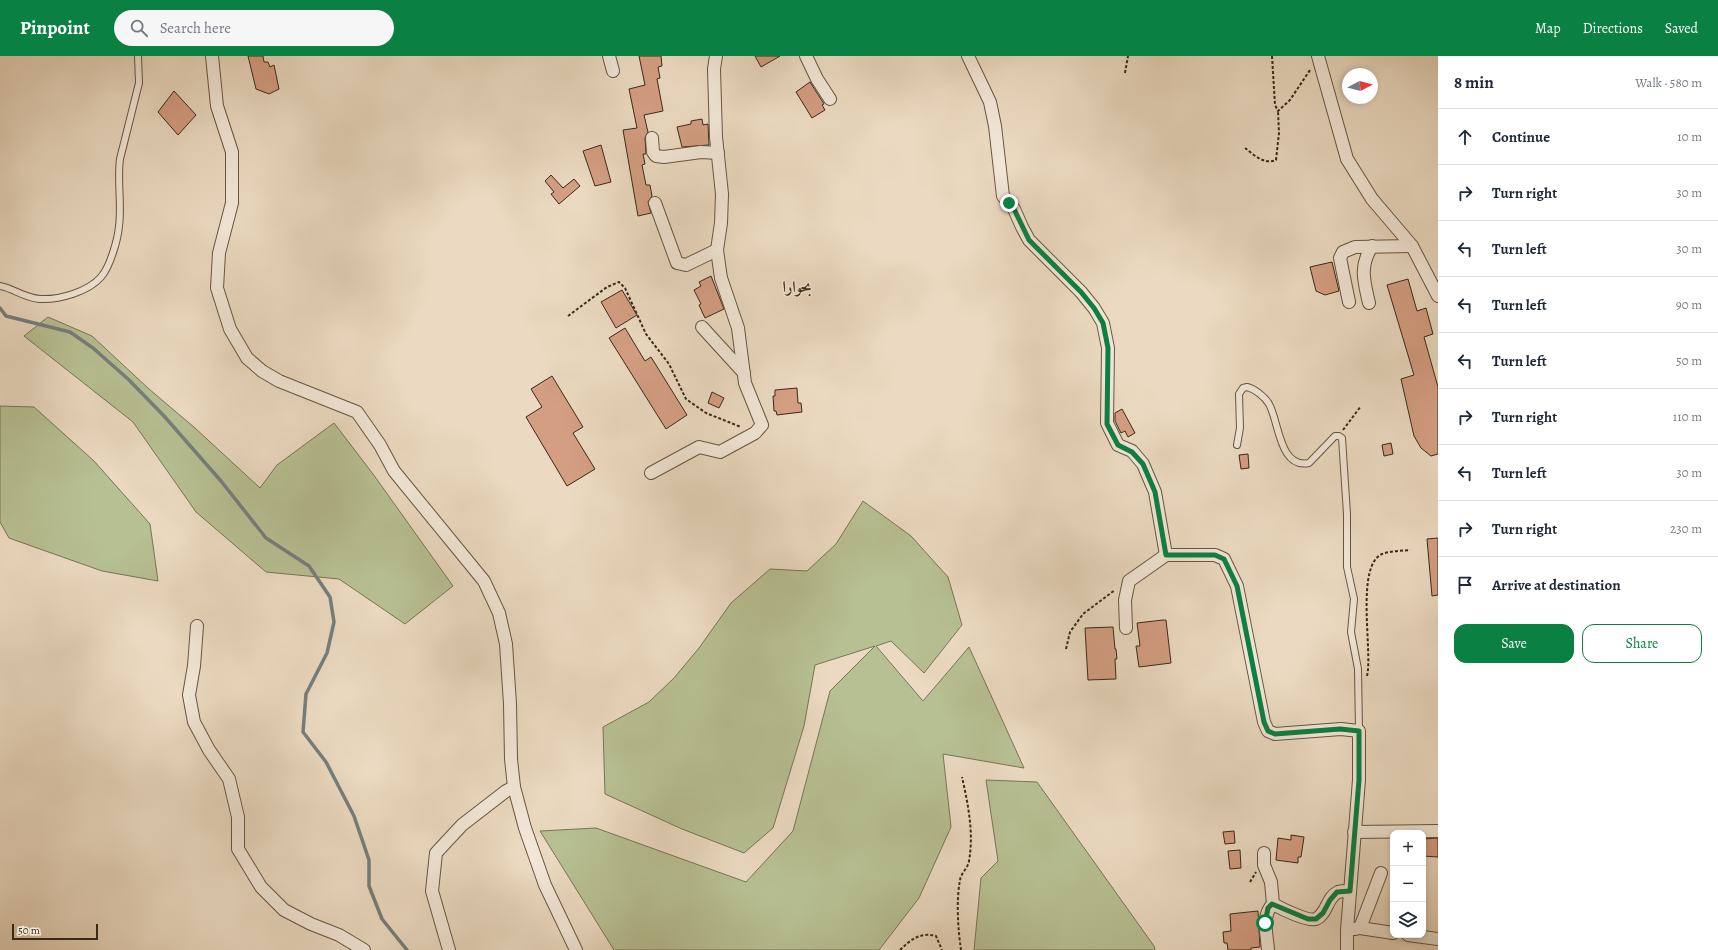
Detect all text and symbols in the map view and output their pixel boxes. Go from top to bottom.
search box [114,10,394,46]
text: Pinpoint [20,15,90,41]
icon: search [128,17,150,39]
text: Search here [160,18,231,38]
text: Map [1535,19,1561,38]
text: Directions [1583,19,1643,38]
text: Saved [1665,19,1698,38]
north arrow [1342,68,1378,104]
text: 8 min [1454,71,1494,94]
text: Walk · 580 m [1635,74,1702,91]
icon: ahead [1454,126,1476,148]
text: Continue [1492,127,1550,147]
text: 10 m [1677,128,1702,145]
icon: right [1454,182,1476,204]
text: Turn right [1492,183,1557,203]
text: 30 m [1676,184,1702,201]
route end [1000,194,1018,212]
icon: left [1454,238,1476,260]
text: Turn left [1492,239,1547,259]
text: 30 m [1676,240,1702,257]
district label: بحوارا [782,276,812,298]
icon: left [1454,294,1476,316]
text: Turn left [1492,295,1547,315]
text: 90 m [1676,296,1702,313]
icon: left [1454,350,1476,372]
text: Turn left [1492,351,1547,371]
text: 50 m [1676,352,1702,369]
icon: right [1454,406,1476,428]
text: Turn right [1492,407,1557,427]
text: 110 m [1673,408,1702,425]
icon: left [1454,462,1476,484]
text: Turn left [1492,463,1547,483]
text: 30 m [1676,464,1702,481]
icon: right [1454,518,1476,540]
text: Turn right [1492,519,1557,539]
text: 230 m [1670,520,1702,537]
icon: arrive [1454,574,1476,596]
text: Arrive at destination [1492,575,1621,595]
button: Save [1454,624,1574,663]
button: Share [1582,624,1702,663]
map controls [1390,830,1426,938]
button: + [1390,830,1426,866]
button: − [1390,866,1426,902]
button: layers [1390,902,1426,938]
route start [1256,914,1274,932]
scale bar [12,922,98,941]
text: 50 m [18,923,40,938]

